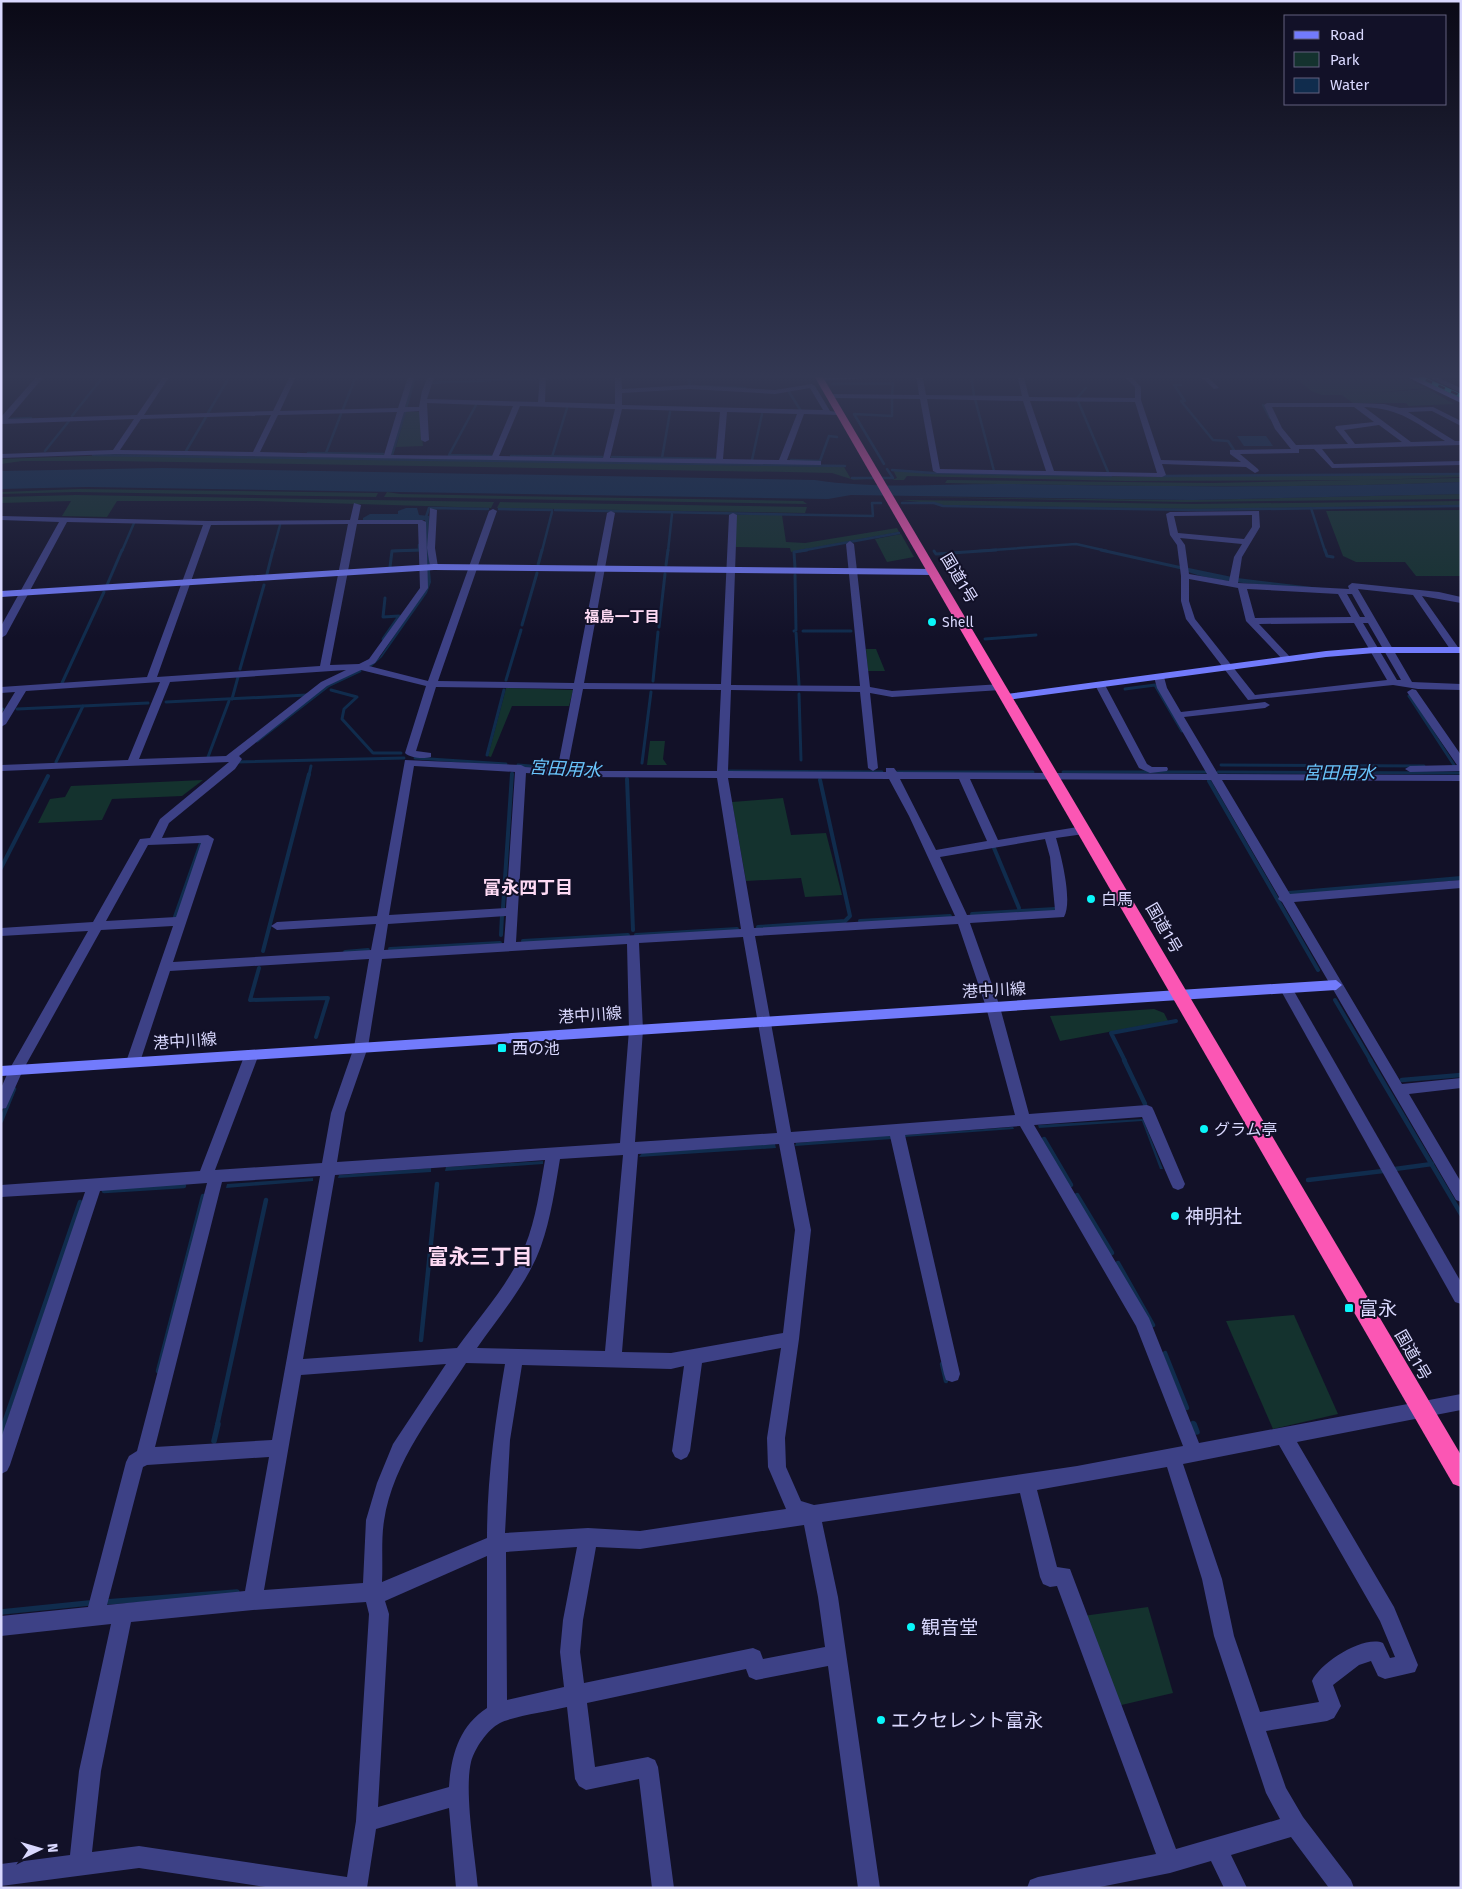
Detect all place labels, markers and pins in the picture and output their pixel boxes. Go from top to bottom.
place label: Shell [942,614,974,631]
marker: Shell [926,616,938,628]
place label: 白馬 [1101,890,1133,909]
marker: 白馬 [1085,893,1097,905]
place label: 西の池 [512,1039,560,1058]
marker: 西の池 [496,1042,508,1054]
place label: グラム亭 [1214,1120,1278,1139]
marker: グラム亭 [1198,1123,1210,1135]
place label: 神明社 [1185,1205,1242,1228]
marker: 神明社 [1169,1210,1181,1222]
place label: 富永 [1359,1297,1397,1320]
marker: 富永 [1343,1302,1355,1314]
place label: 観音堂 [921,1616,978,1639]
marker: 観音堂 [905,1621,917,1633]
place label: エクセレント富永 [891,1709,1043,1732]
marker: エクセレント富永 [875,1714,887,1726]

